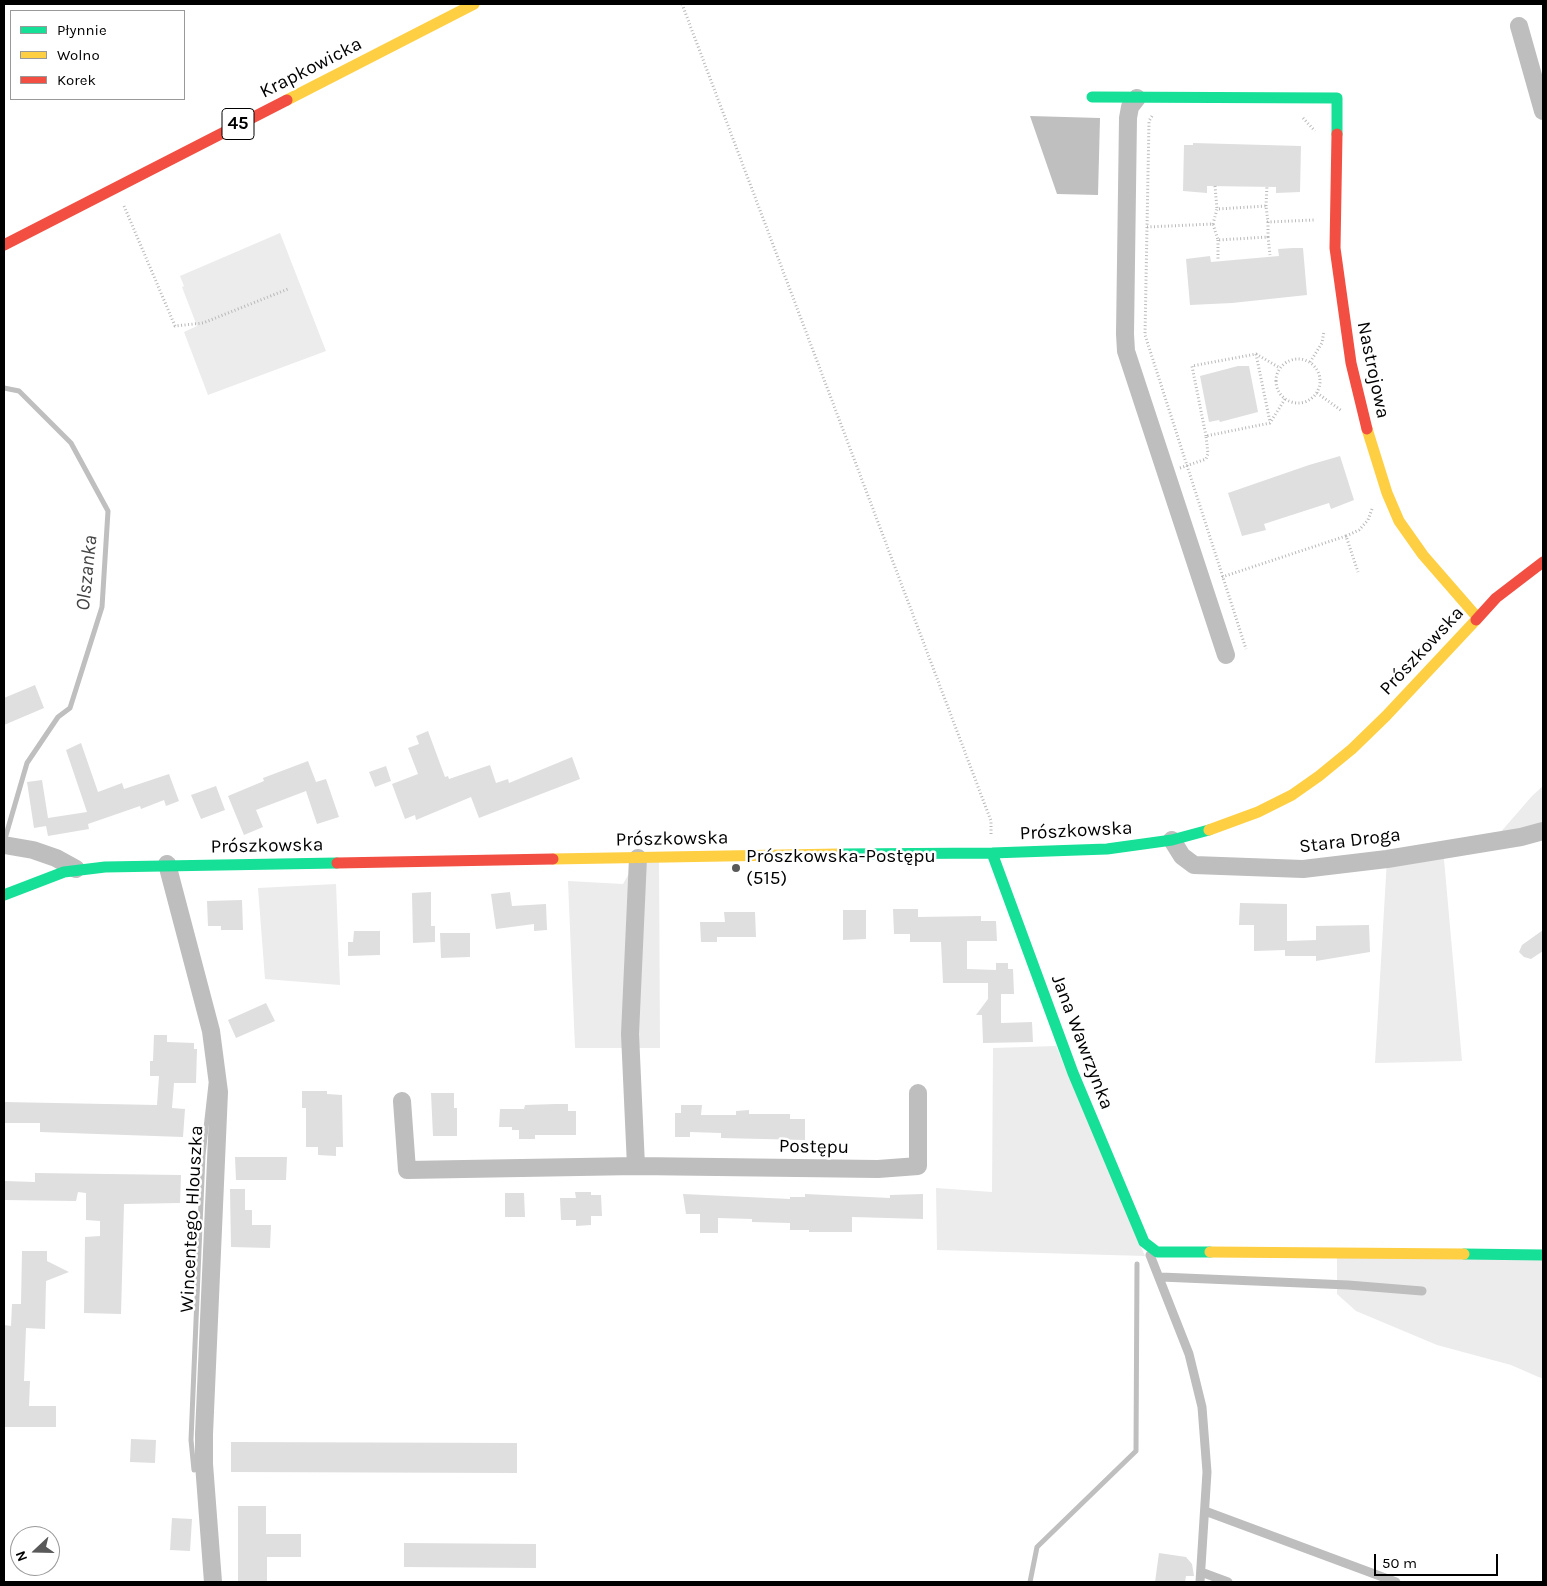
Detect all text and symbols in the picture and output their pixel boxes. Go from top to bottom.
legend [10,10,185,100]
text: Płynnie [57,21,107,39]
street label: Krapkowicka [256,33,366,103]
text: Wolno [57,46,100,64]
text: Korek [57,71,96,89]
road number: 45 [222,108,254,140]
street label: Nastrojowa [1352,320,1394,420]
water label: Olszanka [71,534,103,612]
street label: Prószkowska [1375,602,1469,700]
street label: Prószkowska [1019,817,1133,845]
street label: Stara Droga [1298,823,1402,859]
street label: Prószkowska [615,827,729,851]
street label: Prószkowska [210,834,324,858]
place label: Prószkowska-Postępu (515) [746,846,936,890]
marker: Prószkowska-Postępu (515) [730,862,742,874]
street label: Jana Wawrzynka [1046,971,1118,1113]
street label: Wincentego Hlouszka [176,1125,208,1313]
street label: Postępu [779,1135,849,1159]
north arrow [10,1526,60,1576]
scale bar [1377,1544,1501,1576]
text: N [12,1548,31,1564]
text: 50 m [1382,1554,1417,1572]

